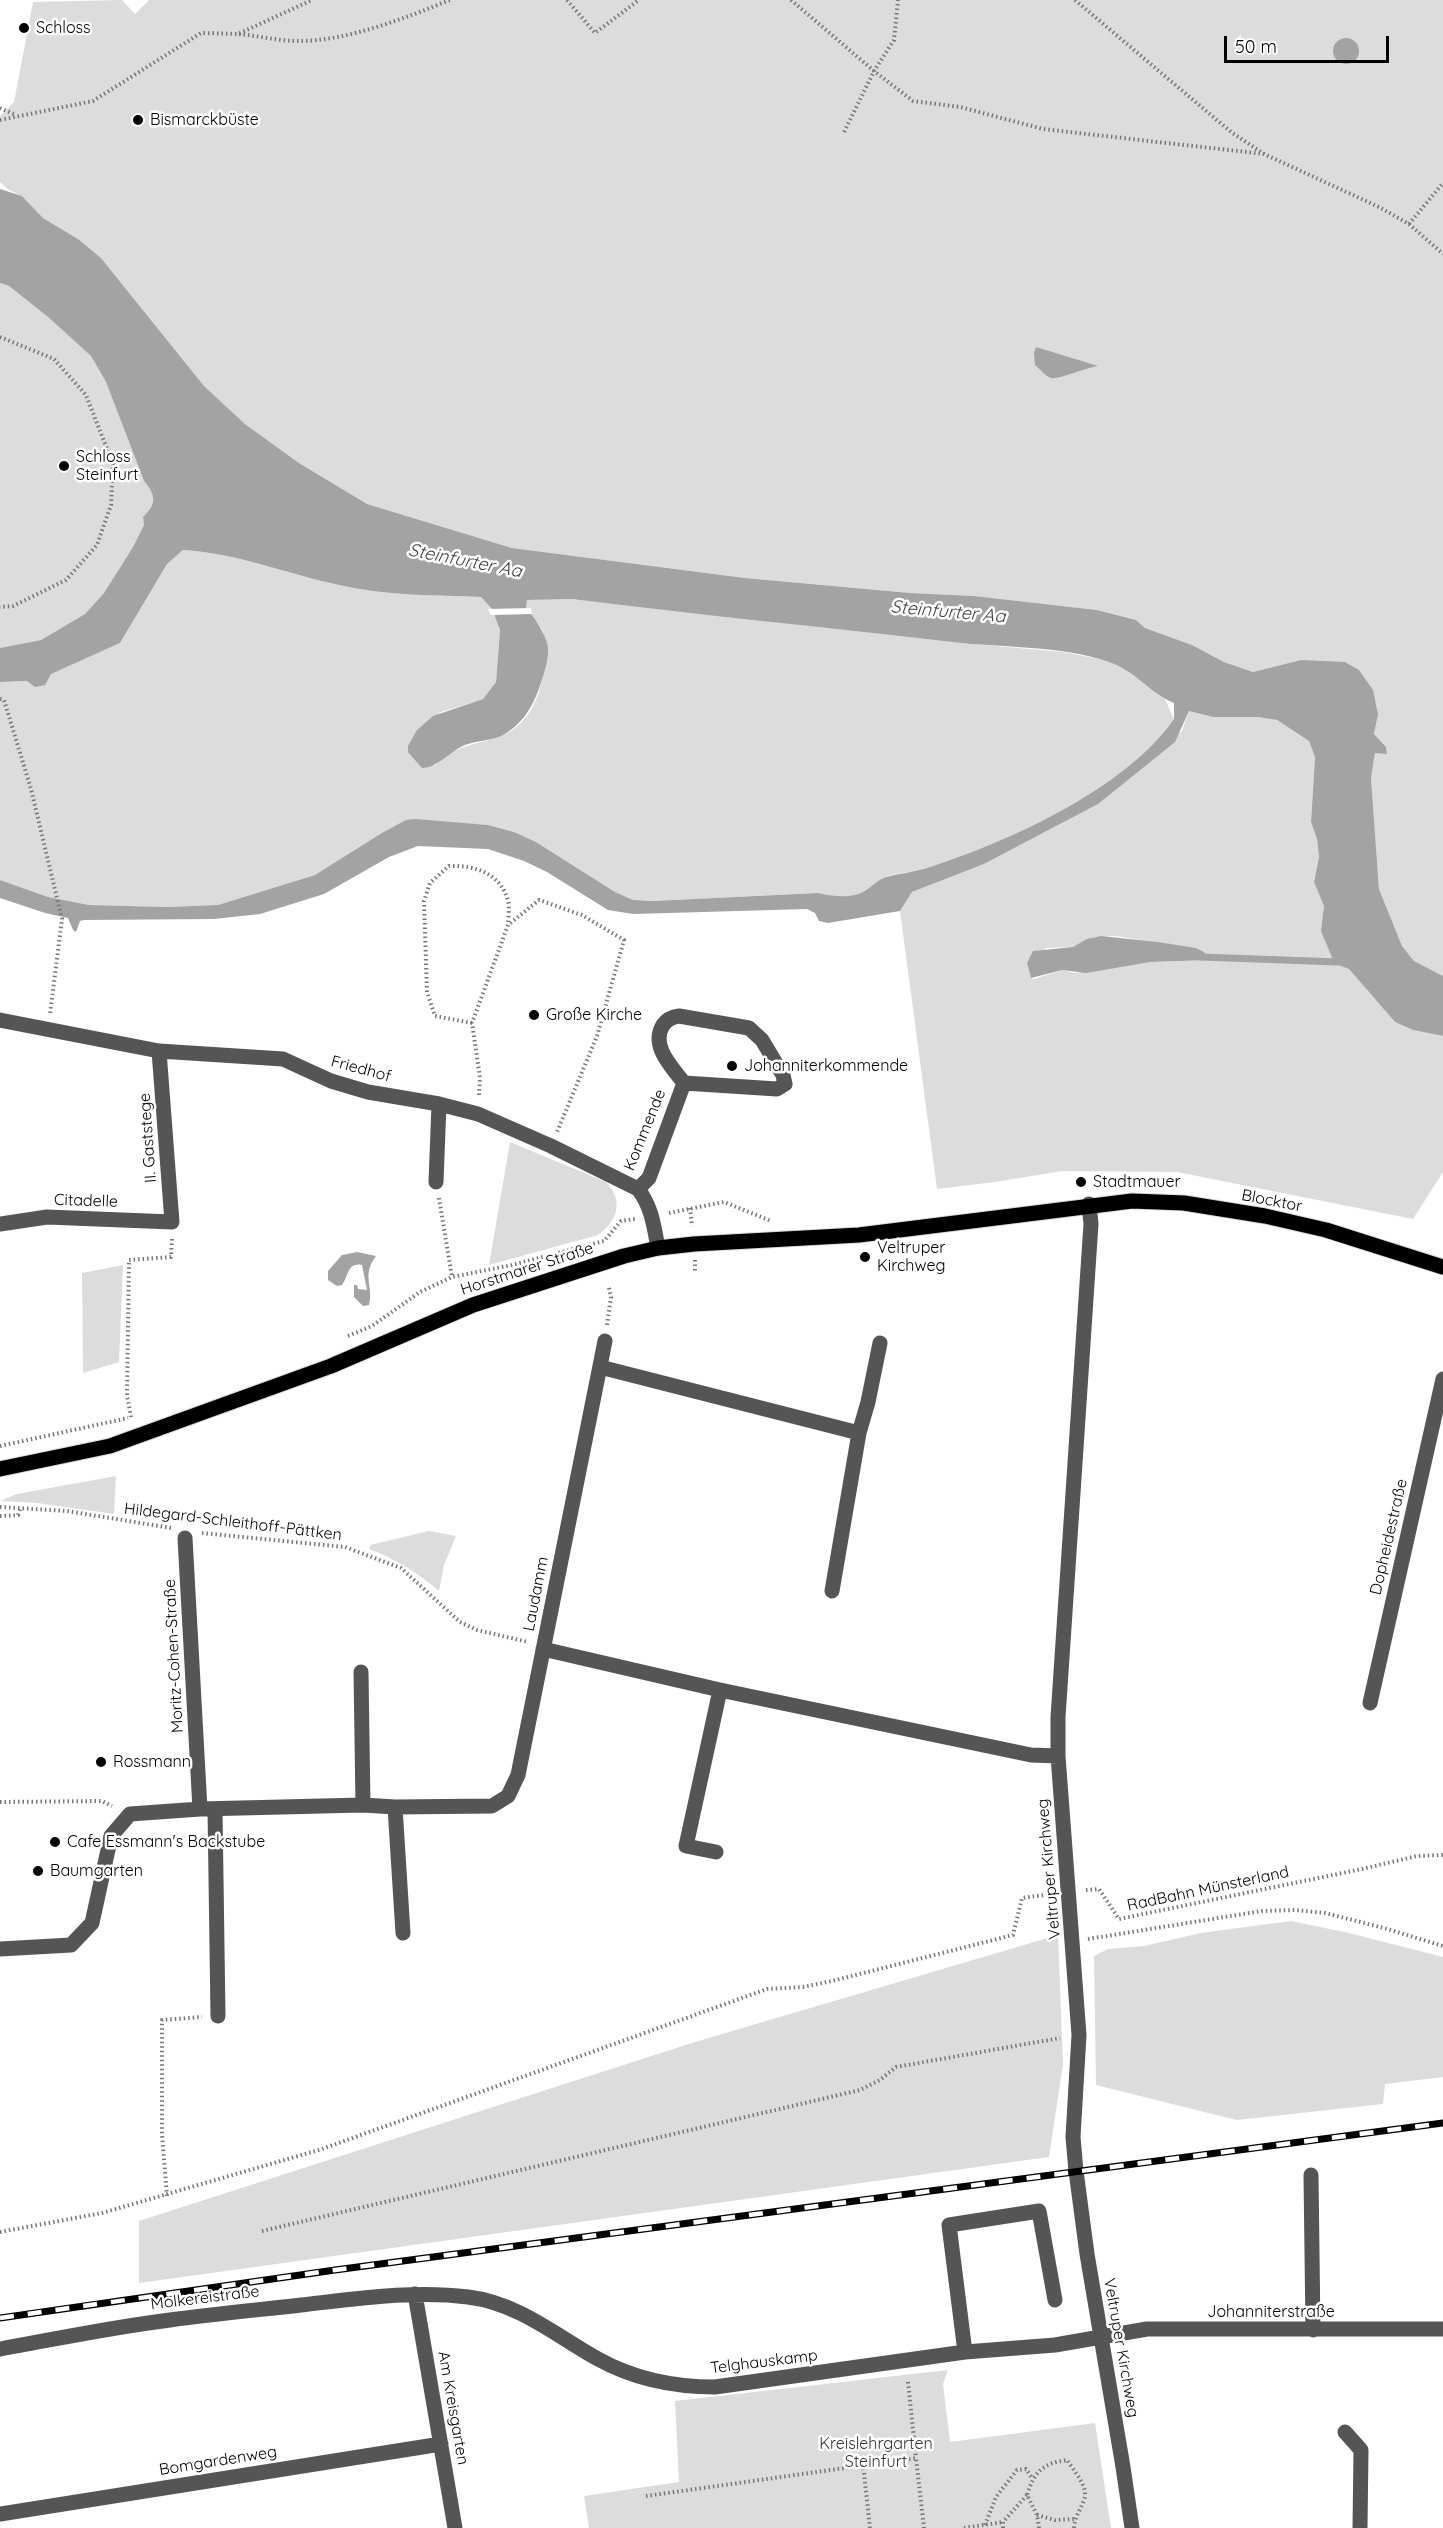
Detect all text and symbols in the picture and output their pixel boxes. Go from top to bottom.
place label: Schloss [36,18,91,38]
marker: Schloss [17,21,31,35]
scale bar [1227,24,1392,62]
text: 50 m [1235,35,1277,58]
place label: Bismarckbüste [150,110,259,130]
marker: Bismarckbüste [131,113,145,127]
place label: Schloss Steinfurt [76,447,138,485]
marker: Schloss Steinfurt [57,459,71,473]
water label: Steinfurter Aa [406,539,524,583]
water label: Steinfurter Aa [890,596,1006,628]
place label: Große Kirche [546,1005,642,1025]
marker: Große Kirche [527,1008,541,1022]
street label: Friedhof [329,1052,393,1086]
place label: Johanniterkommende [744,1056,908,1076]
marker: Johanniterkommende [725,1059,739,1073]
street label: Kommende [620,1086,670,1174]
street label: II. Gaststege [135,1092,161,1184]
place label: Stadtmauer [1093,1172,1181,1192]
marker: Stadtmauer [1074,1175,1088,1189]
street label: Blocktor [1240,1186,1304,1216]
street label: Citadelle [54,1190,118,1212]
street label: Horstmarer Straße [458,1238,596,1300]
place label: Veltruper Kirchweg [877,1238,946,1276]
marker: Veltruper Kirchweg [858,1250,872,1264]
street label: Dopheidestraße [1366,1477,1412,1597]
street label: Hildegard-Schleithoff-Pättken [123,1499,343,1545]
street label: Laudamm [519,1555,553,1633]
street label: Moritz-Cohen-Straße [160,1578,188,1734]
place label: Rossmann [113,1752,191,1772]
marker: Rossmann [94,1755,108,1769]
street label: Veltruper Kirchweg [1033,1798,1065,1940]
place label: Cafe Essmann's Backstube [67,1832,265,1852]
marker: Cafe Essmann's Backstube [48,1835,62,1849]
place label: Baumgarten [50,1861,143,1881]
street label: RadBahn Münsterland [1125,1862,1291,1916]
marker: Baumgarten [31,1864,45,1878]
street label: Veltruper Kirchweg [1099,2277,1143,2419]
street label: Molkereistraße [150,2282,260,2314]
street label: Johanniterstraße [1207,2302,1335,2322]
street label: Telghauskamp [709,2346,819,2378]
street label: Am Kreisgarten [434,2350,472,2466]
park label: Kreislehrgarten Steinfurt [819,2434,933,2472]
street label: Bomgardenweg [158,2442,278,2480]

